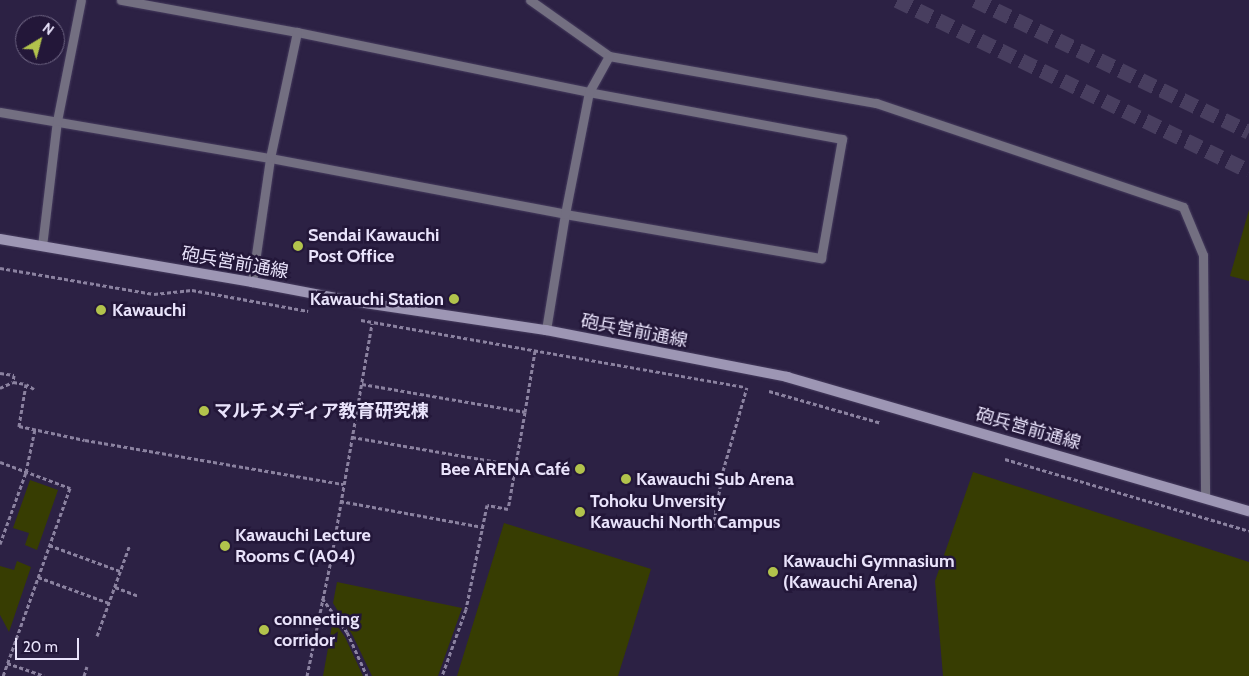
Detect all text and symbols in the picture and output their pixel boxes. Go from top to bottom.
north arrow [15,15,65,65]
text: N [39,19,58,39]
place label: Sendai Kawauchi Post Office [308,225,439,268]
marker: Sendai Kawauchi Post Office [292,240,304,252]
street label: 砲兵営前通線 [180,243,290,283]
place label: Kawauchi Station [310,288,444,310]
marker: Kawauchi Station [448,293,460,305]
place label: Kawauchi [112,299,186,321]
marker: Kawauchi [94,303,108,317]
street label: 砲兵営前通線 [579,310,689,352]
place label: マルチメディア教育研究棟 [214,400,430,422]
street label: 砲兵営前通線 [973,404,1083,454]
marker: マルチメディア教育研究棟 [198,405,210,417]
place label: Bee ARENA Café [440,458,570,480]
marker: Bee ARENA Café [574,463,586,475]
place label: Kawauchi Sub Arena [636,468,794,490]
marker: Kawauchi Sub Arena [620,473,632,485]
place label: Tohoku Unversity Kawauchi North Campus [590,491,780,534]
marker: Tohoku Unversity Kawauchi North Campus [574,506,586,518]
place label: Kawauchi Lecture Rooms C (A04) [235,525,371,568]
marker: Kawauchi Lecture Rooms C (A04) [219,540,231,552]
place label: Kawauchi Gymnasium (Kawauchi Arena) [783,551,955,594]
marker: Kawauchi Gymnasium (Kawauchi Arena) [767,566,779,578]
place label: connecting corridor [274,609,359,652]
marker: connecting corridor [258,624,270,636]
scale bar [18,628,81,660]
text: 20 m [23,638,58,656]

